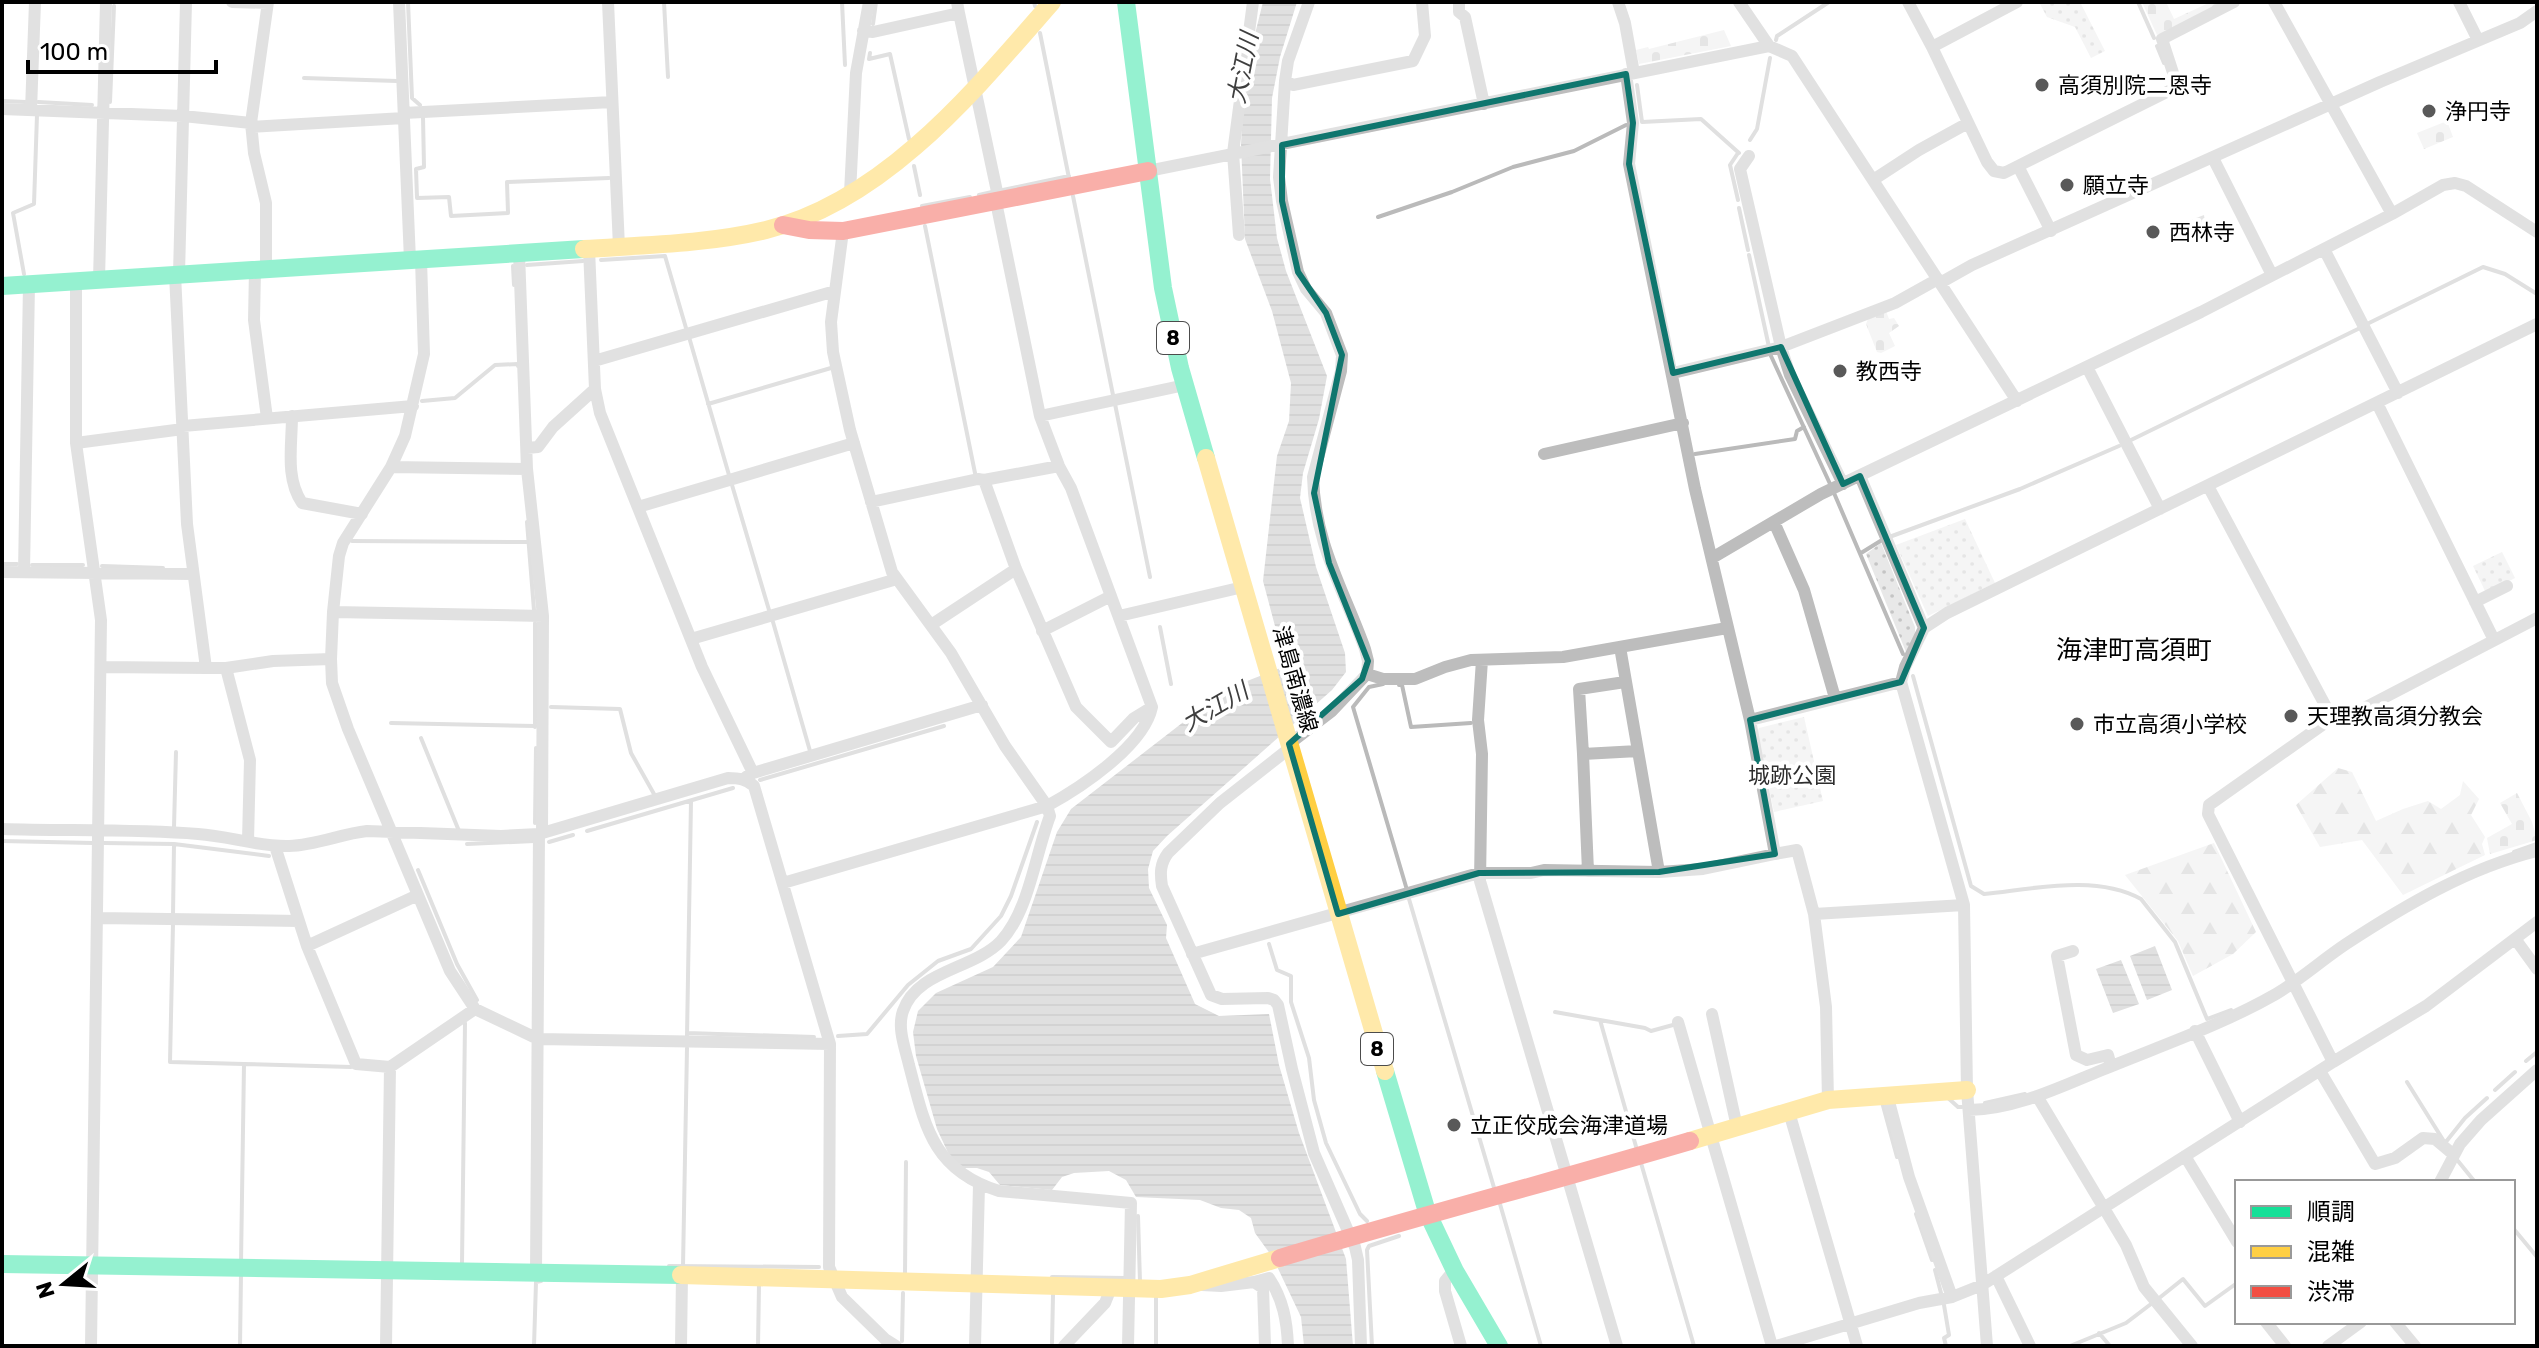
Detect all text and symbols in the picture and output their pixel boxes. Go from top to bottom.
scale bar [28,24,216,74]
water label: 大江川 [1222,27,1264,106]
text: 100 m [40,38,108,66]
place label: 高須別院二恩寺 [2058,72,2212,99]
marker: 高須別院二恩寺 [2033,76,2051,94]
place label: 浄円寺 [2445,98,2511,125]
marker: 浄円寺 [2420,102,2438,120]
place label: 願立寺 [2083,172,2149,199]
marker: 願立寺 [2058,176,2076,194]
place label: 西林寺 [2169,219,2235,246]
marker: 西林寺 [2144,223,2162,241]
road number: 8 [1157,322,1189,354]
place label: 教西寺 [1856,358,1922,385]
marker: 教西寺 [1831,362,1849,380]
street label: 津島南濃線 [1267,622,1323,736]
district label: 海津町高須町 [2056,635,2212,666]
water label: 大江川 [1177,675,1256,737]
place label: 天理教高須分教会 [2307,703,2483,730]
marker: 天理教高須分教会 [2282,707,2300,725]
place label: 市立高須小学校 [2093,711,2247,738]
marker: 市立高須小学校 [2068,715,2086,733]
park label: 城跡公園 [1748,762,1836,789]
road number: 8 [1361,1033,1393,1065]
place label: 立正佼成会海津道場 [1470,1112,1668,1139]
marker: 立正佼成会海津道場 [1445,1116,1463,1134]
legend [2235,1180,2515,1324]
text: 順調 [2307,1198,2355,1226]
text: 混雑 [2307,1238,2355,1266]
north arrow [24,1244,104,1324]
text: N [30,1278,61,1302]
text: 渋滞 [2307,1278,2355,1306]

